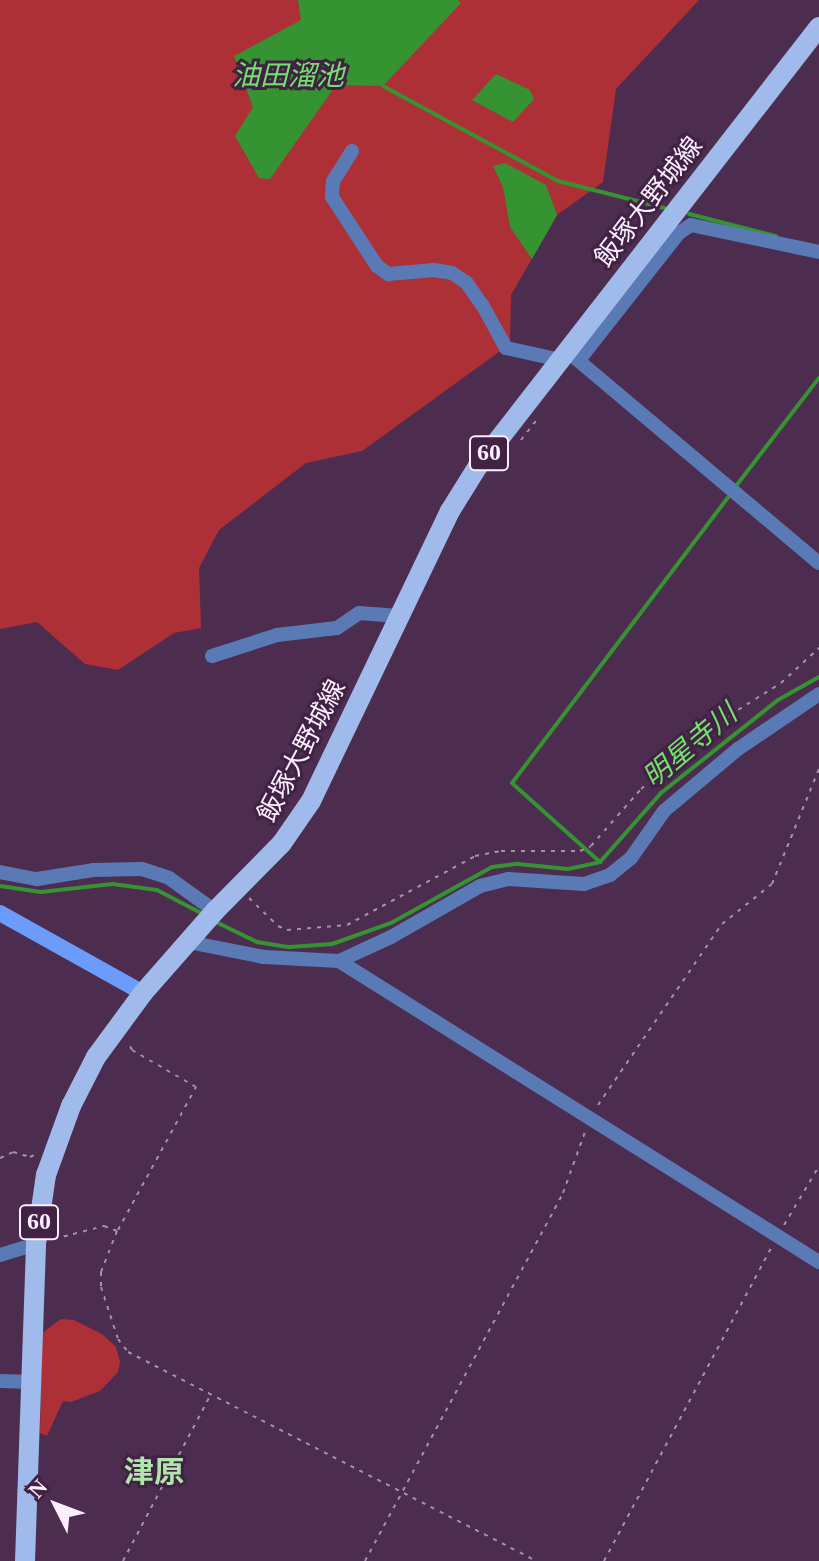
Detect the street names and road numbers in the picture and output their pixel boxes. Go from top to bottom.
street label: 飯塚大野城線 [589,131,709,273]
road number: 60 [469,433,509,473]
street label: 飯塚大野城線 [252,675,352,827]
road number: 60 [19,1202,59,1242]

